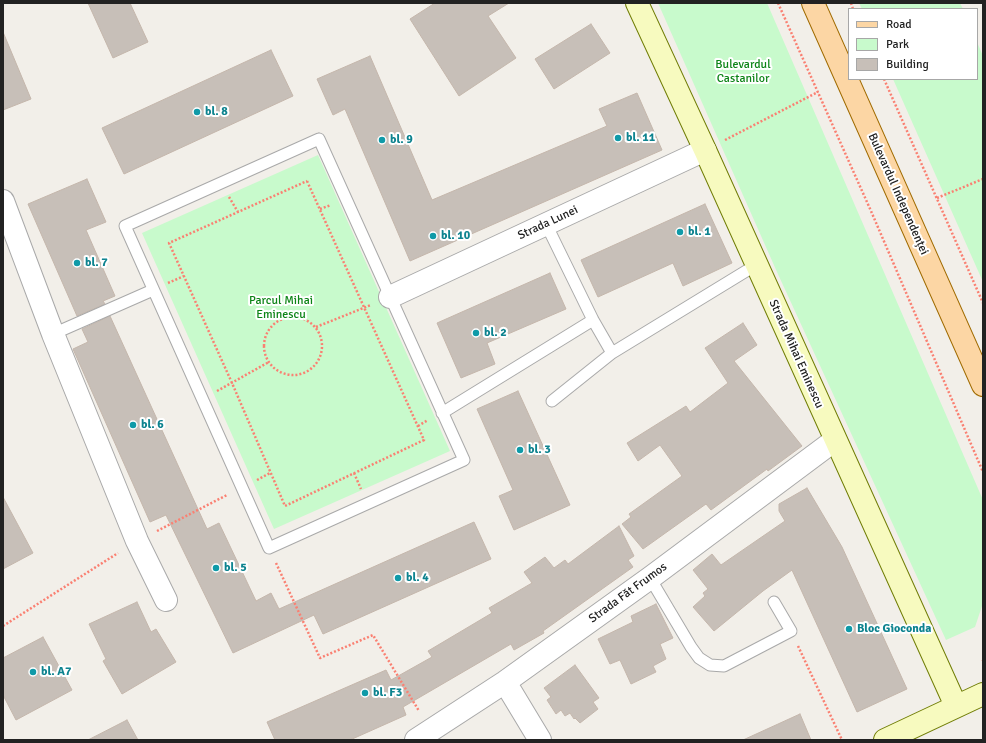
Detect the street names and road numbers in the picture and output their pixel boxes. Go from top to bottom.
street label: Bulevardul Independenței [865,131,931,257]
street label: Strada Lunei [516,203,580,243]
street label: Strada Mihai Eminescu [766,297,826,411]
street label: Strada Făt Frumos [586,560,670,626]

